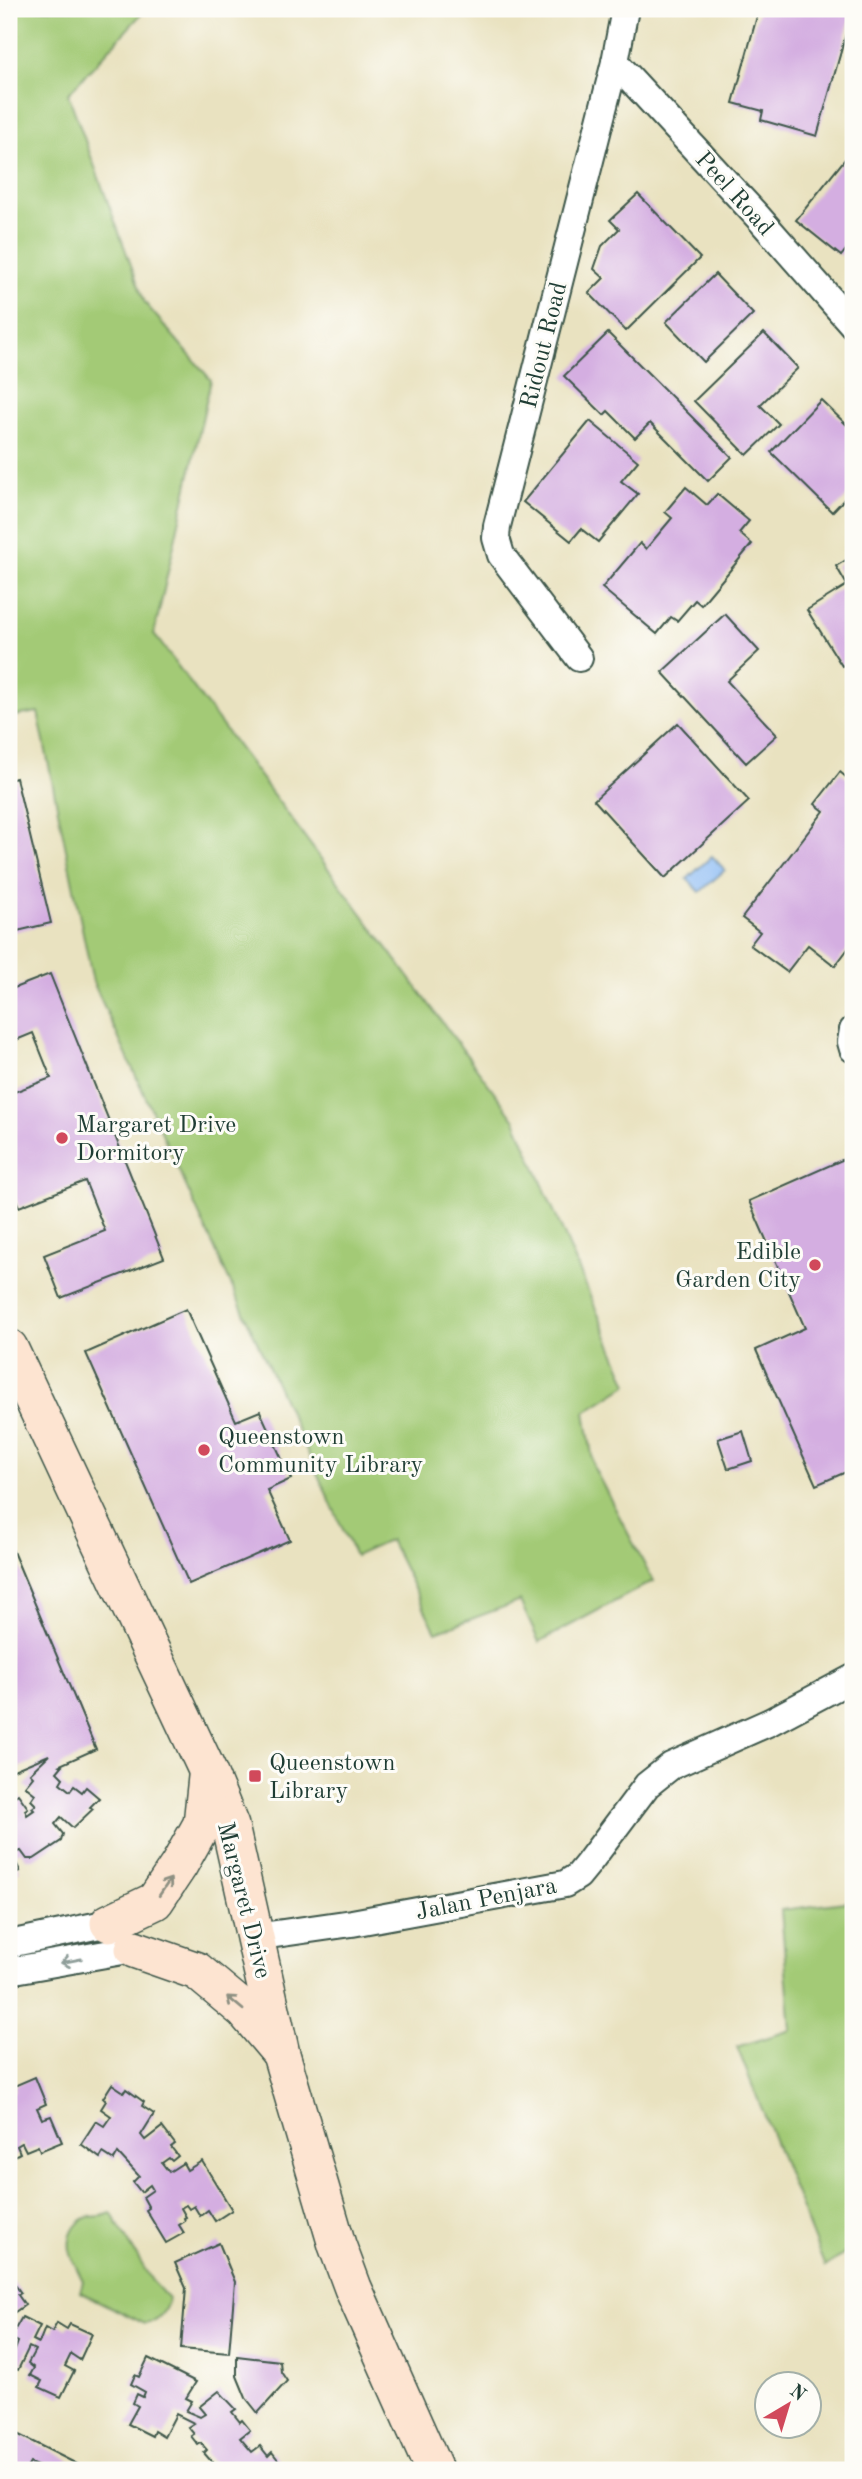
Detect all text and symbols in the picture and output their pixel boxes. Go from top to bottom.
street label: Peel Road [690,148,777,241]
street label: Ridout Road [518,280,572,411]
place label: Margaret Drive Dormitory [76,1114,236,1166]
marker: Margaret Drive Dormitory [54,1130,70,1146]
place label: Edible Garden City [675,1241,801,1293]
marker: Edible Garden City [807,1257,823,1273]
place label: Queenstown Community Library [218,1426,424,1478]
marker: Queenstown Community Library [196,1442,212,1458]
place label: Queenstown Library [269,1752,396,1804]
marker: Queenstown Library [247,1768,263,1784]
street label: Margaret Drive [212,1820,274,1981]
street label: Jalan Penjara [414,1875,559,1925]
one-way arrow [158,1878,172,1897]
one-way arrow [60,1954,83,1968]
one-way arrow [226,1995,244,2011]
north arrow [754,2370,824,2440]
text: N [785,2382,809,2406]

